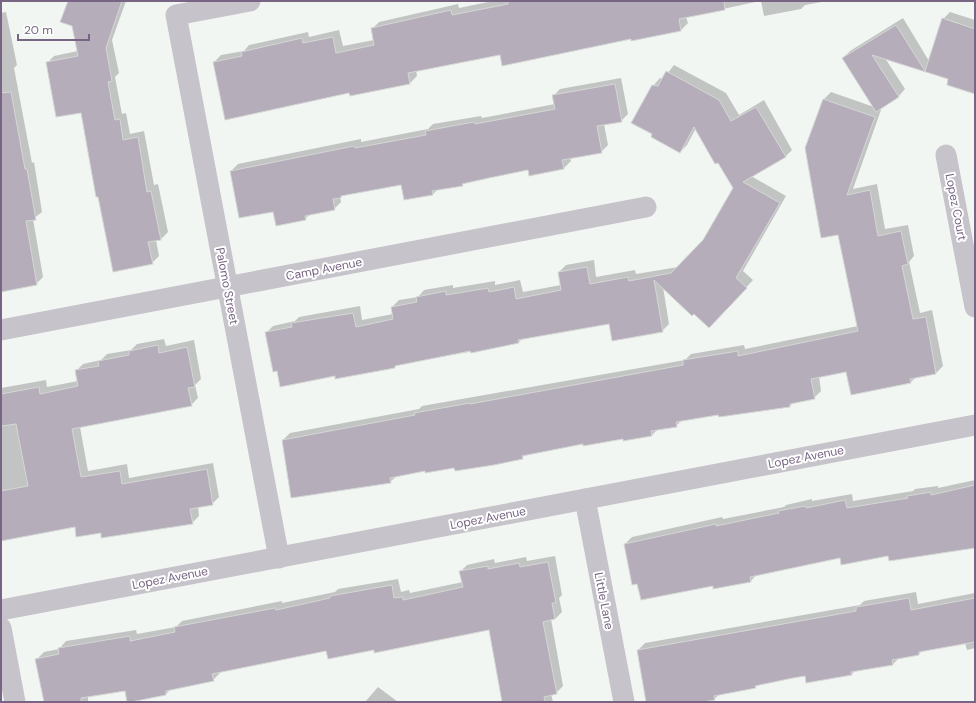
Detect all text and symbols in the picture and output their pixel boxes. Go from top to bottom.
scale bar [18,16,89,42]
text: 20 m [24,22,53,38]
street label: Lopez Court [942,172,970,242]
street label: Palomo Street [212,246,242,326]
street label: Camp Avenue [285,254,364,284]
street label: Lopez Avenue [767,442,845,472]
street label: Lopez Avenue [449,503,527,533]
street label: Lopez Avenue [131,563,209,593]
street label: Little Lane [591,571,617,631]

